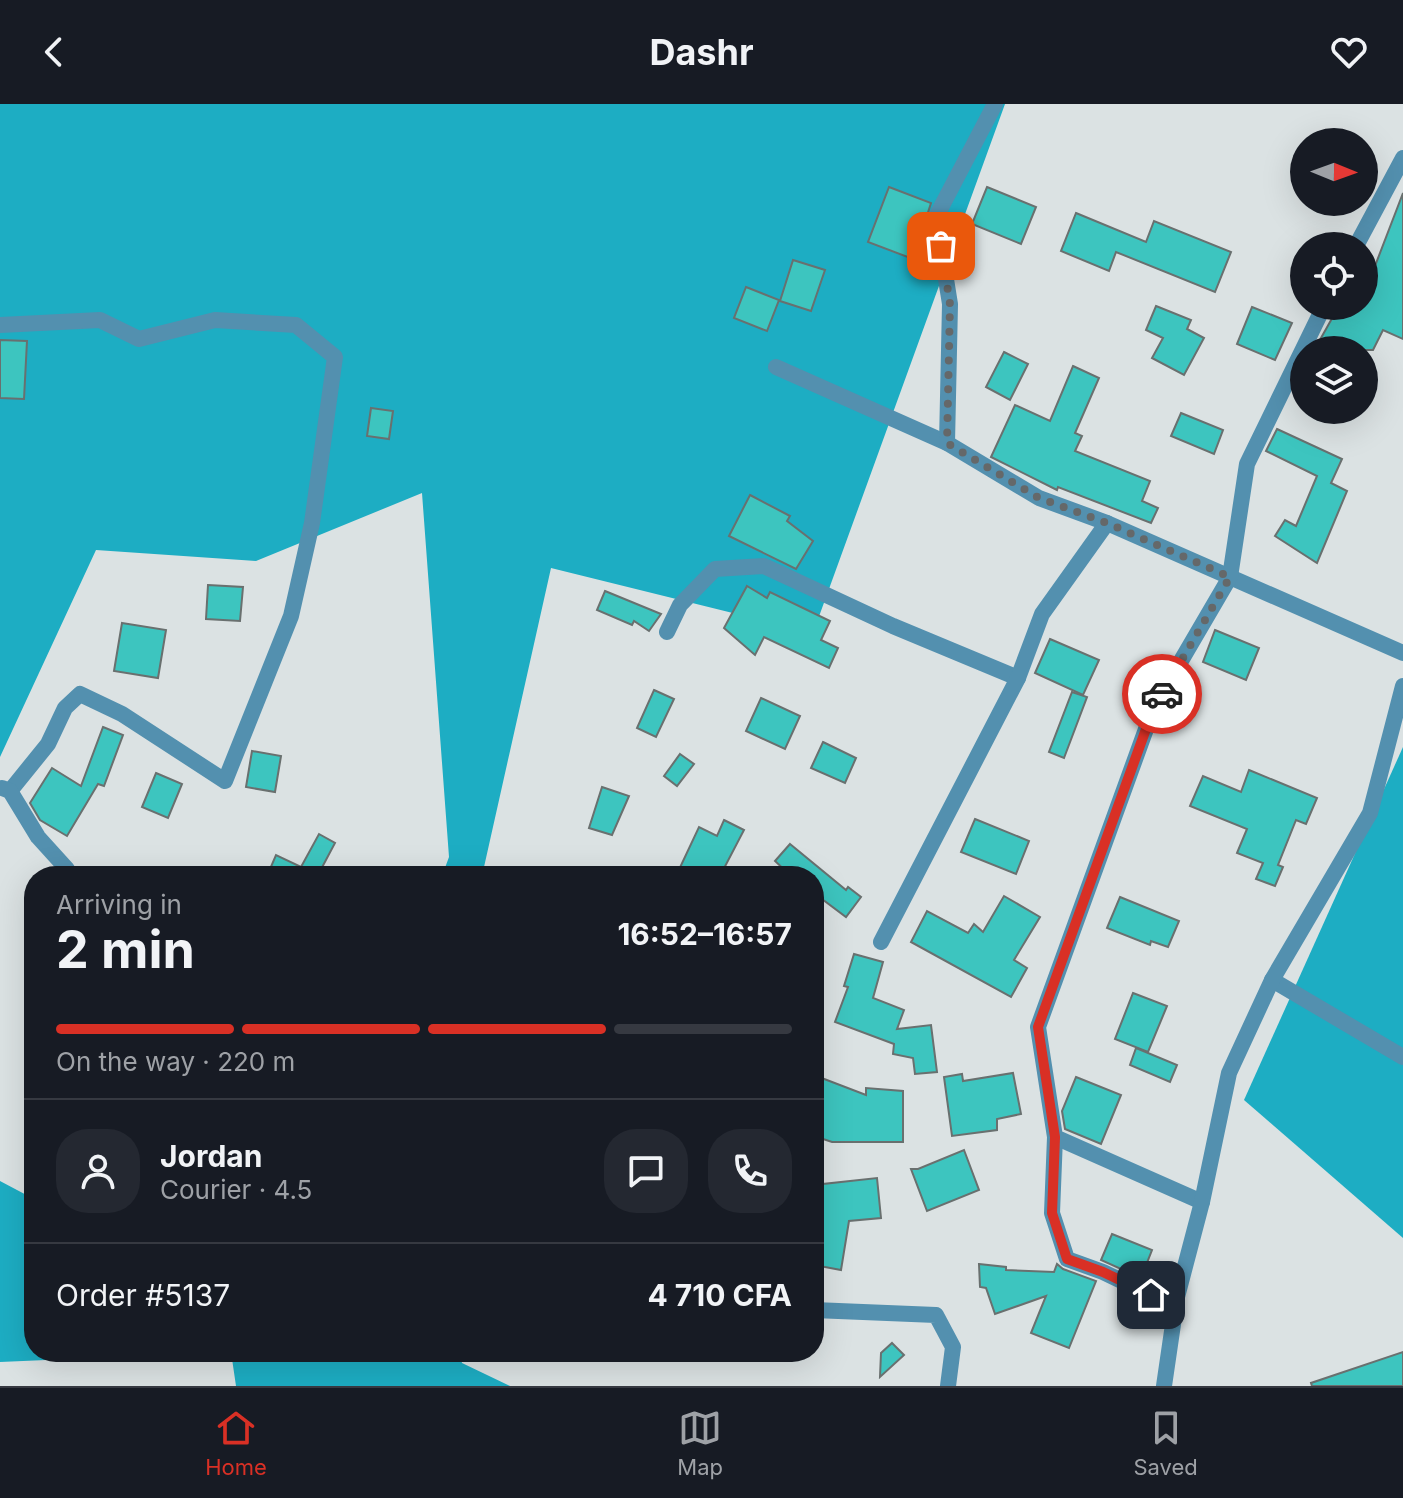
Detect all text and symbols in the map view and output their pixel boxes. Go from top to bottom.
icon: back [32,30,76,74]
text: Dashr [649,30,754,74]
icon: heart [1327,30,1371,74]
north arrow [1290,128,1378,216]
map controls [1290,128,1378,424]
pin [907,212,975,280]
icon: bag [919,224,963,268]
button: locate [1290,232,1378,320]
button: layers [1290,336,1378,424]
courier [1122,654,1202,734]
icon: car [1140,672,1184,716]
text: Arriving in [56,889,182,920]
text: 16:52–16:57 [617,916,792,952]
text: 2 min [56,918,195,981]
text: On the way · 220 m [56,1046,295,1077]
button: person [56,1129,140,1213]
button: chat [604,1129,688,1213]
button: phone [708,1129,792,1213]
text: Jordan [160,1138,262,1174]
text: Courier · 4.5 [160,1174,312,1205]
pin [1117,1261,1185,1329]
icon: home [1129,1273,1173,1317]
text: Order #5137 [56,1277,230,1313]
text: 4 710 CFA [647,1277,792,1313]
tab: Home [205,1406,267,1480]
tab: Map [677,1406,723,1480]
tab: Saved [1133,1406,1198,1480]

